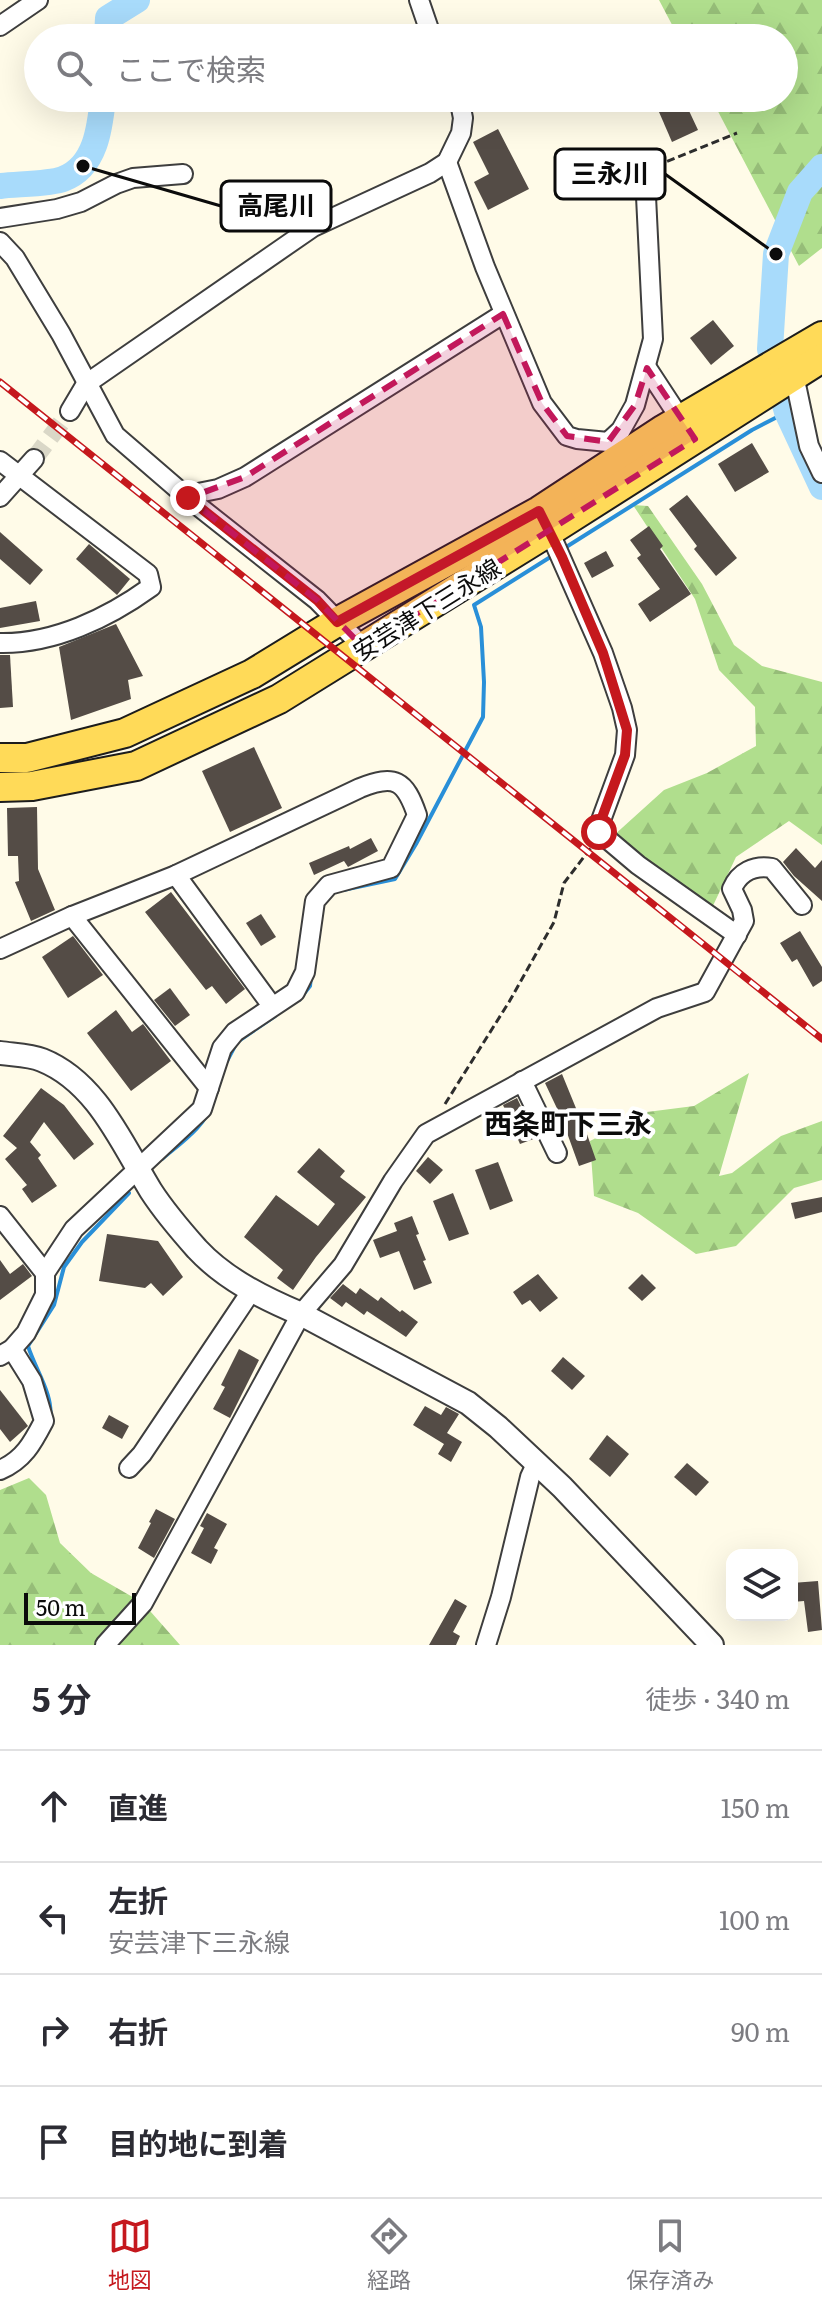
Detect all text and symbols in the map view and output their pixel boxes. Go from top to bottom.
search box [24,24,798,112]
icon: search [52,46,96,90]
text: ここで検索 [116,46,266,90]
callout: 三永川 [555,149,665,199]
text: 三永川 [571,152,649,191]
callout: 高尾川 [221,181,331,231]
text: 高尾川 [237,184,315,223]
route end [170,480,206,516]
street label: 安芸津下三永線 [345,549,507,667]
route start [581,814,617,850]
district label: 西条町下三永 [484,1101,652,1143]
map controls [726,1549,798,1621]
button: layers [726,1549,798,1621]
scale bar [24,1589,136,1625]
text: 50 m [36,1590,86,1623]
text: 5 分 [32,1672,91,1722]
text: 徒歩 · 340 m [645,1678,790,1717]
icon: ahead [32,1784,76,1828]
text: 直進 [108,1784,168,1828]
text: 150 m [721,1787,790,1826]
text: 左折 [108,1877,168,1921]
icon: left [32,1896,76,1940]
text: 100 m [719,1899,790,1938]
text: 安芸津下三永線 [108,1921,290,1960]
icon: right [32,2008,76,2052]
text: 右折 [108,2008,168,2052]
text: 90 m [731,2011,790,2050]
icon: arrive [32,2120,76,2164]
text: 目的地に到着 [108,2120,288,2164]
tab: 地図 [108,2214,152,2295]
tab: 経路 [367,2214,411,2295]
tab: 保存済み [626,2214,714,2295]

